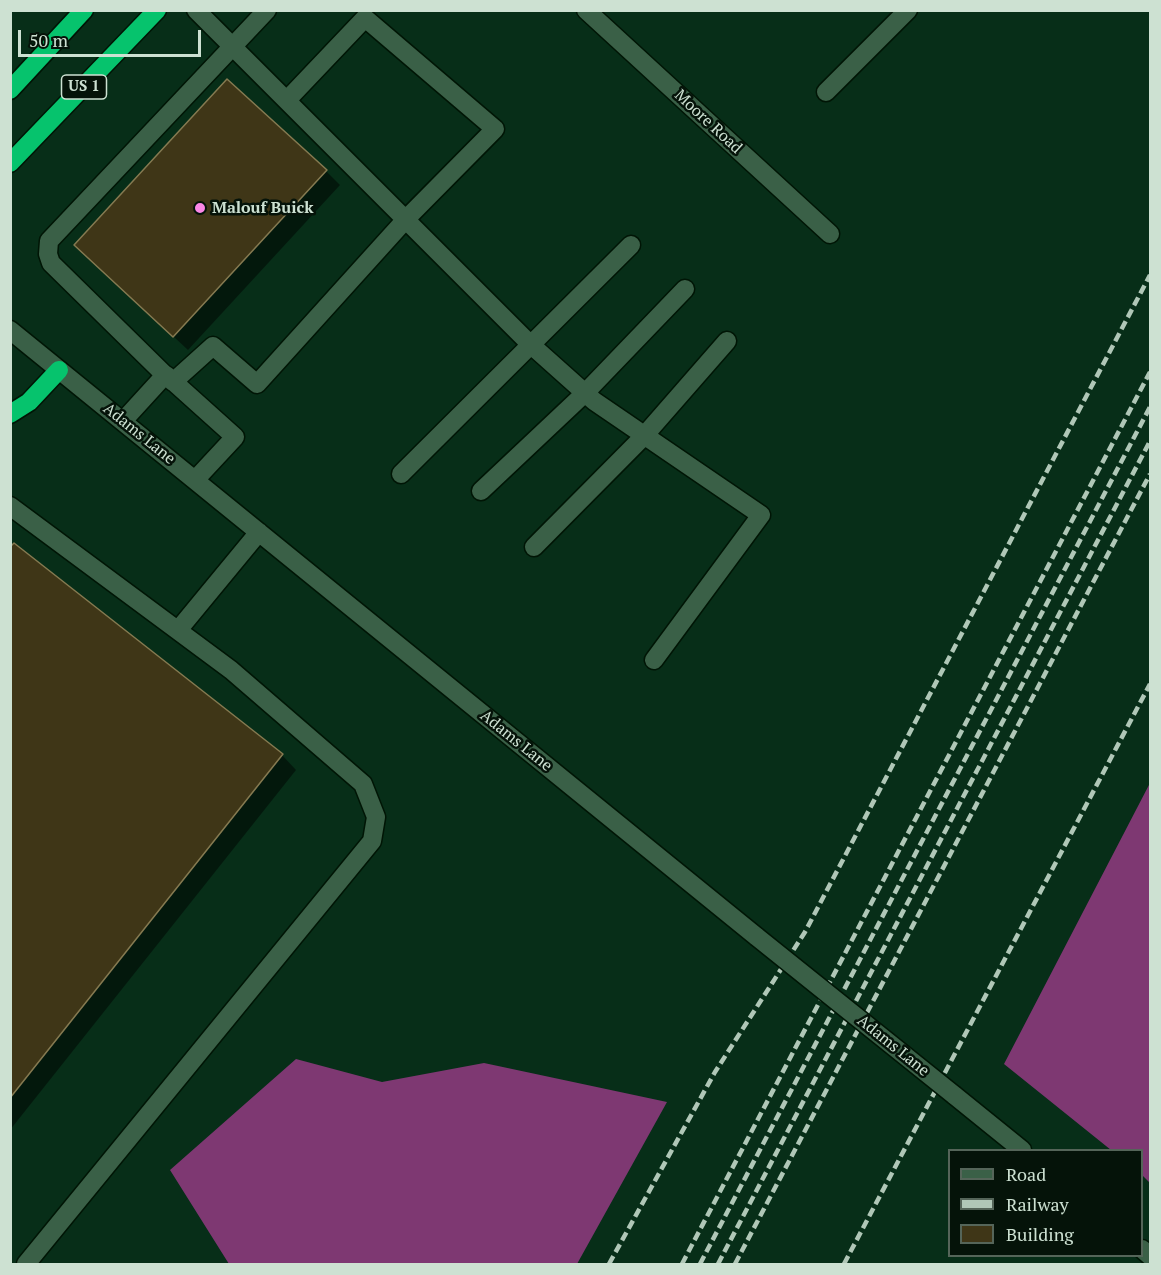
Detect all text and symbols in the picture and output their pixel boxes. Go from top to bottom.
scale bar [21,18,204,56]
text: 50 m [29,28,68,52]
road number: US 1 [62,75,106,99]
street label: Moore Road [670,86,746,158]
place label: Malouf Buick [212,198,314,218]
marker: Malouf Buick [193,201,207,215]
street label: Adams Lane [99,399,179,469]
street label: Adams Lane [476,706,556,776]
street label: Adams Lane [853,1011,933,1081]
legend [948,1149,1143,1257]
text: Road [1006,1162,1046,1186]
text: Railway [1006,1192,1069,1216]
text: Building [1006,1222,1074,1246]

